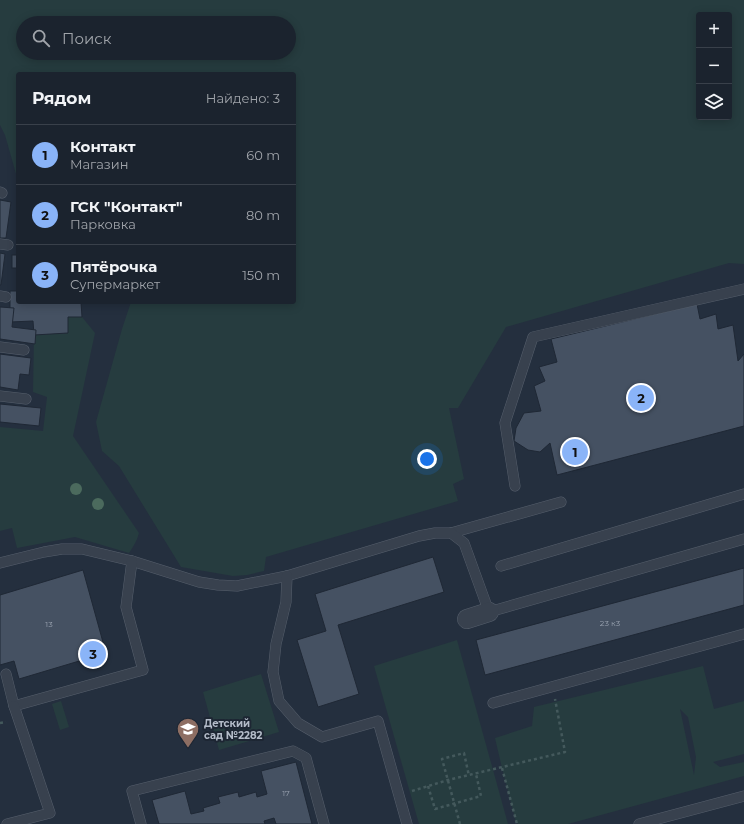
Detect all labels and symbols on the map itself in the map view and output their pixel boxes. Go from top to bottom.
pin: 2 [628,383,654,413]
pin: 1 [562,437,588,467]
your location [417,449,437,469]
house number: 23 к3 [600,618,621,628]
house number: 13 [45,619,53,629]
pin: 3 [80,639,106,669]
school or university icon: Детский сад №2282 [175,716,201,749]
place label: Детский сад №2282 [204,717,263,742]
house number: 17 [282,788,290,798]

